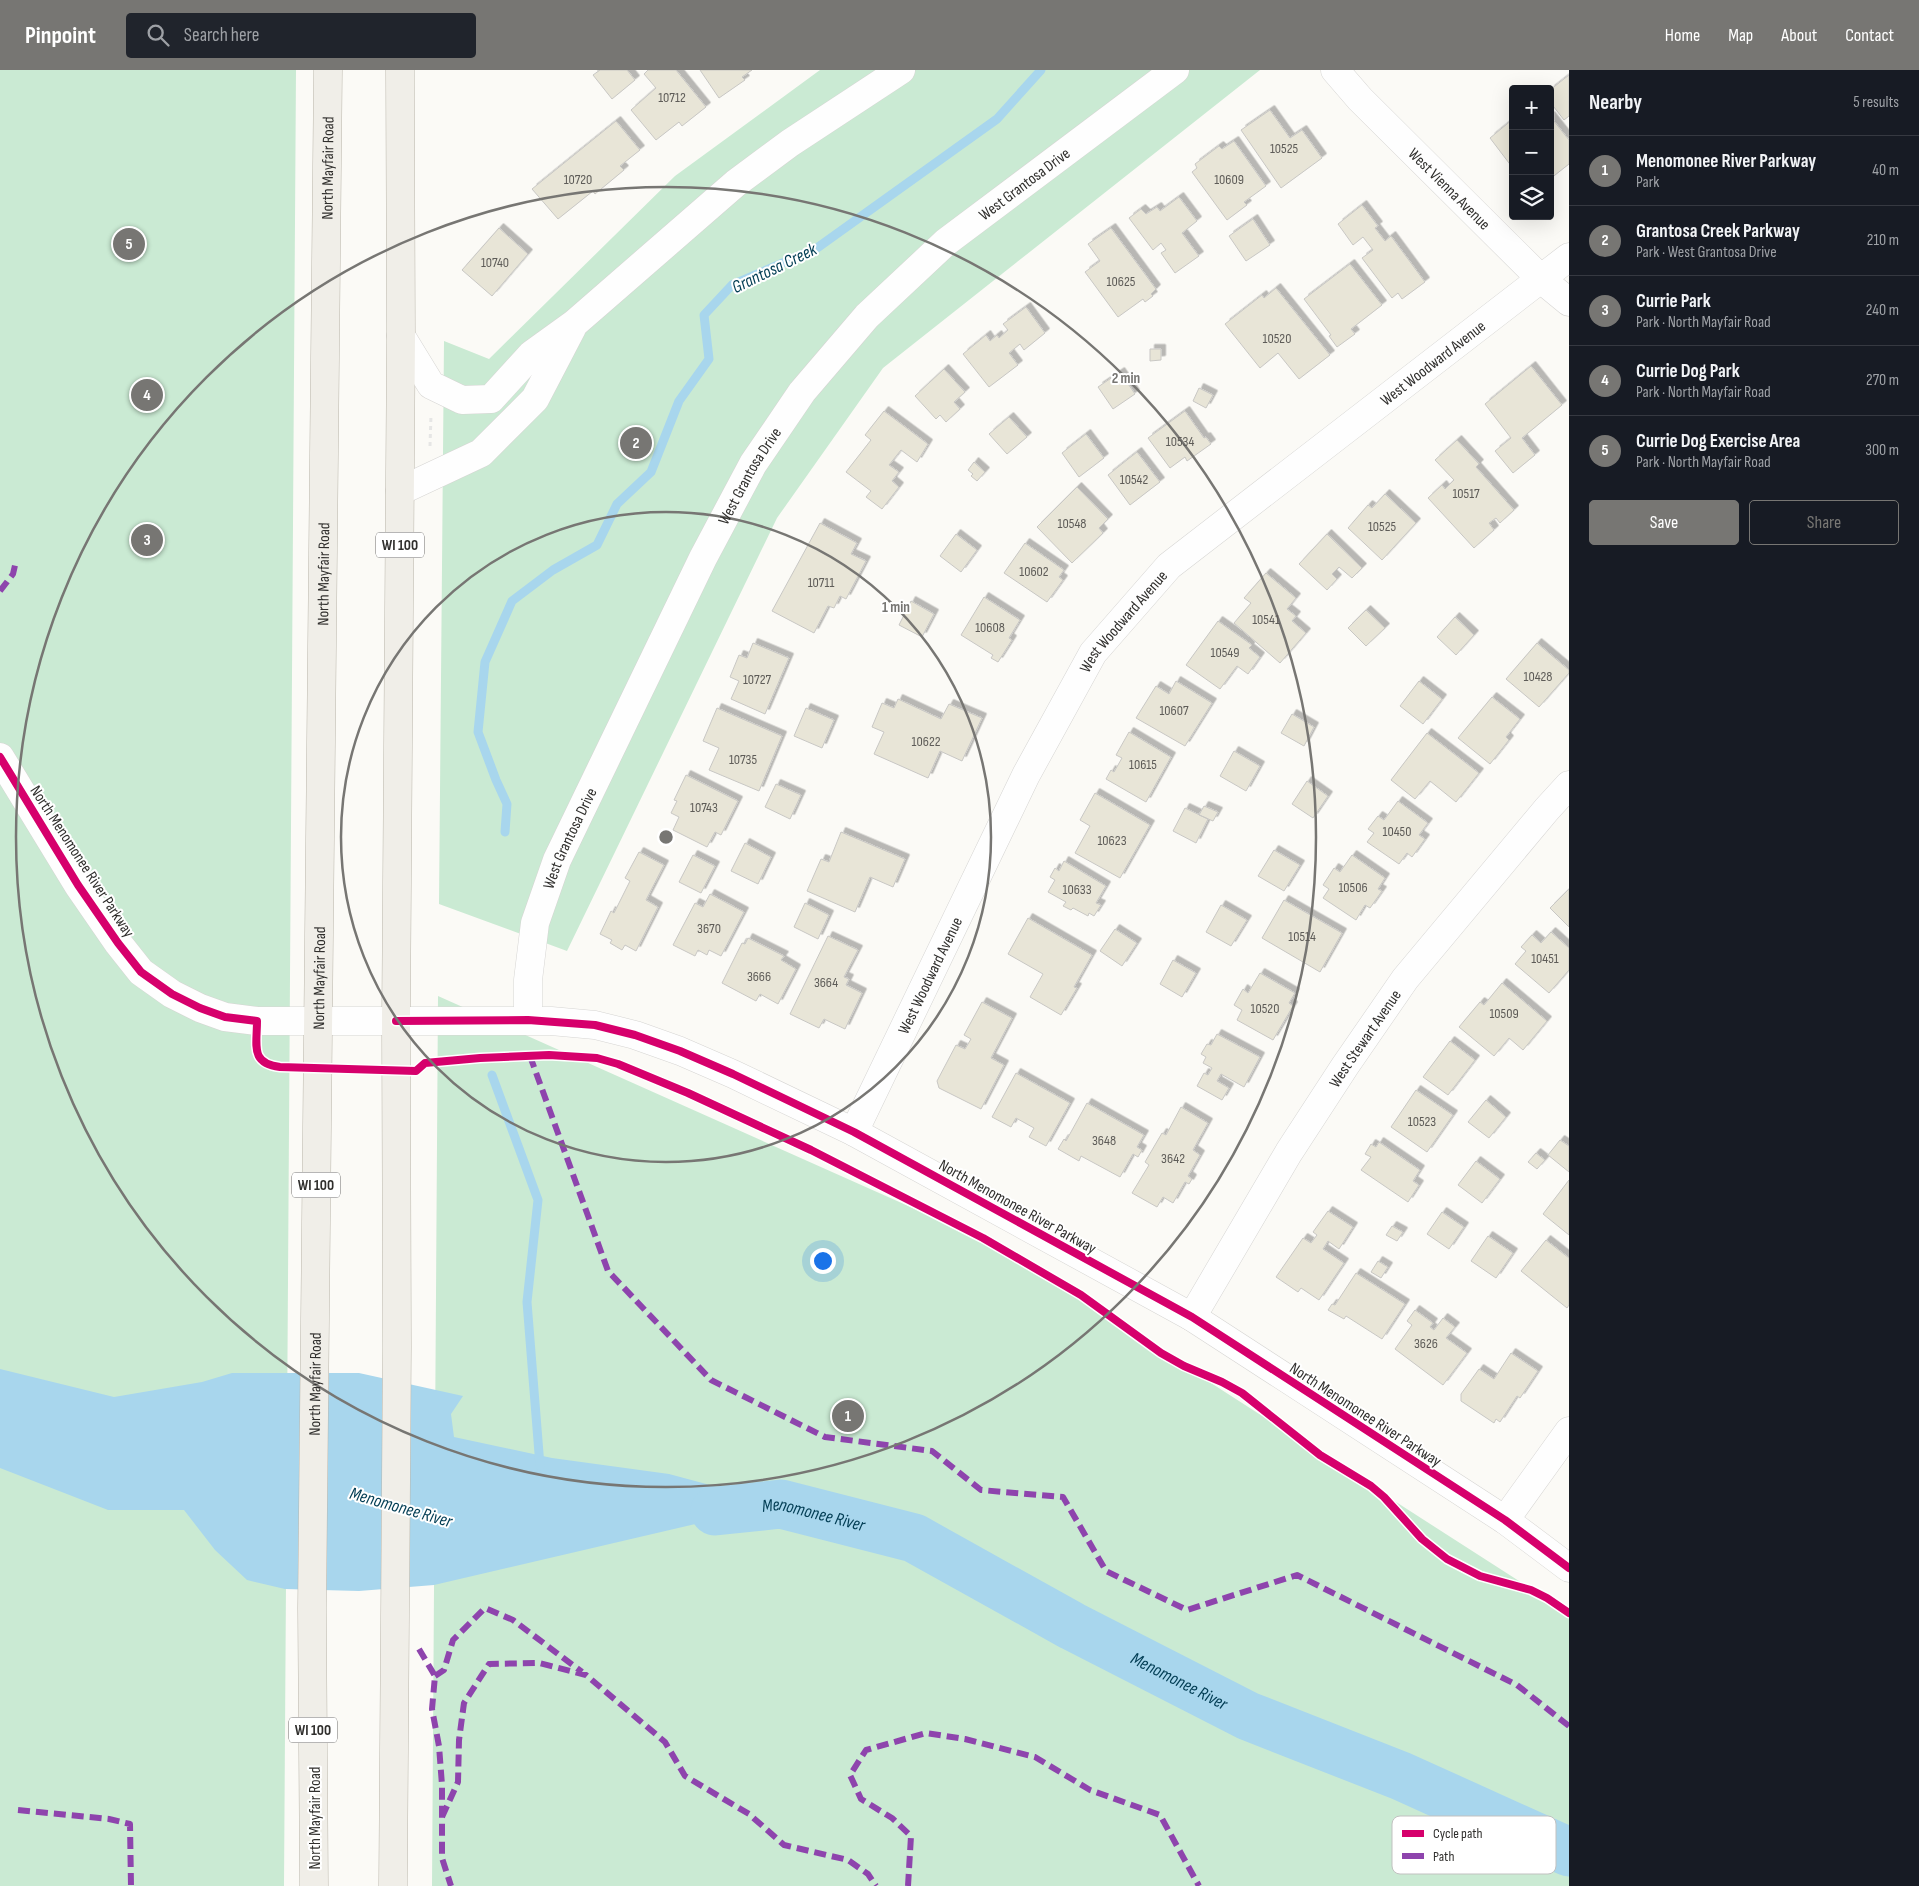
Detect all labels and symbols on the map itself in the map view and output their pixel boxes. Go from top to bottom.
house number: 10712 [658,89,686,106]
street label: North Mayfair Road [318,116,339,220]
house number: 10525 [1270,140,1298,157]
street label: West Grantosa Drive [976,144,1074,225]
street label: West Vienna Avenue [1404,145,1494,234]
house number: 10720 [564,171,592,188]
house number: 10609 [1214,171,1244,188]
pin: 5 [113,225,145,263]
water label: Grantosa Creek [728,238,821,298]
house number: 10740 [481,254,509,271]
house number: 10625 [1107,273,1136,290]
street label: West Woodward Avenue [1377,317,1490,410]
house number: 10520 [1263,330,1291,347]
text: 2 min [1112,369,1140,388]
pin: 4 [131,376,163,414]
pin: 2 [620,424,652,462]
street label: West Grantosa Drive [715,424,786,528]
house number: 10534 [1166,433,1194,450]
house number: 10542 [1120,471,1148,488]
house number: 10517 [1452,485,1480,502]
house number: 10548 [1058,515,1086,532]
house number: 10525 [1368,518,1396,535]
pin: 3 [131,521,163,559]
street label: North Mayfair Road [314,522,334,626]
road number: WI 100 [376,532,424,558]
house number: 10602 [1019,563,1049,580]
street label: West Woodward Avenue [1076,567,1172,676]
house number: 10711 [808,574,834,591]
text: 1 min [882,598,910,617]
house number: 10541 [1252,611,1280,628]
house number: 10608 [975,619,1005,636]
house number: 10549 [1211,644,1239,661]
house number: 10428 [1524,668,1552,685]
house number: 10727 [743,671,771,688]
house number: 10607 [1159,702,1189,719]
house number: 10622 [912,733,941,750]
house number: 10735 [729,751,757,768]
house number: 10615 [1129,756,1157,773]
street label: North Menomonee River Parkway [26,782,138,941]
street label: West Grantosa Drive [540,785,601,892]
house number: 10743 [690,799,718,816]
house number: 10450 [1383,823,1411,840]
centre of rings [657,828,675,846]
house number: 10623 [1097,832,1127,849]
house number: 10506 [1338,879,1368,896]
house number: 10633 [1062,881,1092,898]
street label: West Woodward Avenue [895,914,967,1038]
house number: 3670 [697,920,721,937]
street label: North Mayfair Road [310,926,330,1030]
house number: 10514 [1288,928,1316,945]
house number: 10451 [1531,950,1559,967]
house number: 3666 [747,968,771,985]
house number: 3664 [814,974,838,991]
street label: West Stewart Avenue [1326,987,1406,1091]
house number: 10520 [1251,1000,1279,1017]
house number: 10509 [1489,1005,1519,1022]
house number: 10523 [1408,1113,1436,1130]
house number: 3648 [1092,1132,1116,1149]
house number: 3642 [1161,1150,1185,1167]
street label: North Menomonee River Parkway [935,1156,1099,1258]
road number: WI 100 [292,1172,340,1198]
your location [810,1248,836,1274]
street label: North Mayfair Road [306,1332,326,1436]
house number: 3626 [1414,1335,1438,1352]
street label: North Menomonee River Parkway [1286,1359,1445,1471]
pin: 1 [832,1397,864,1435]
water label: Menomonee River [347,1483,455,1532]
water label: Menomonee River [761,1494,868,1536]
water label: Menomonee River [1127,1648,1232,1715]
road number: WI 100 [289,1718,337,1742]
street label: North Mayfair Road [306,1766,325,1870]
legend [1392,1816,1556,1874]
text: Cycle path [1433,1825,1483,1842]
text: Path [1433,1848,1454,1865]

